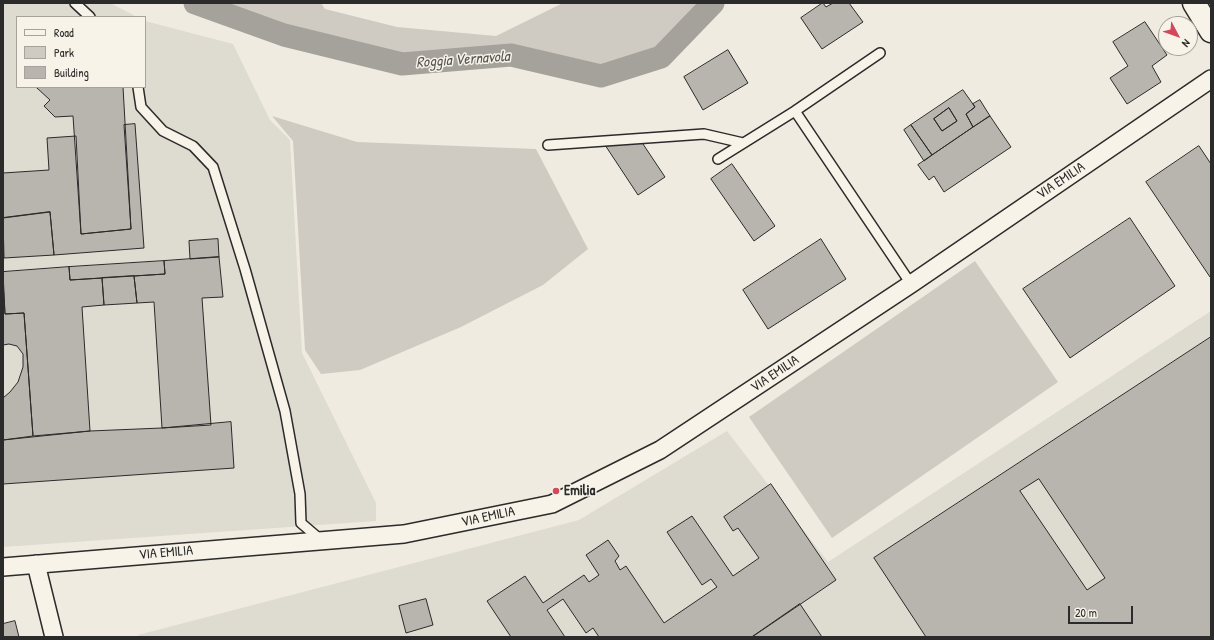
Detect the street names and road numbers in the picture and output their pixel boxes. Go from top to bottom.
street label: VIA EMILIA [1034,159,1088,203]
street label: VIA EMILIA [748,352,802,396]
street label: VIA EMILIA [460,503,516,531]
street label: VIA EMILIA [138,542,194,564]

